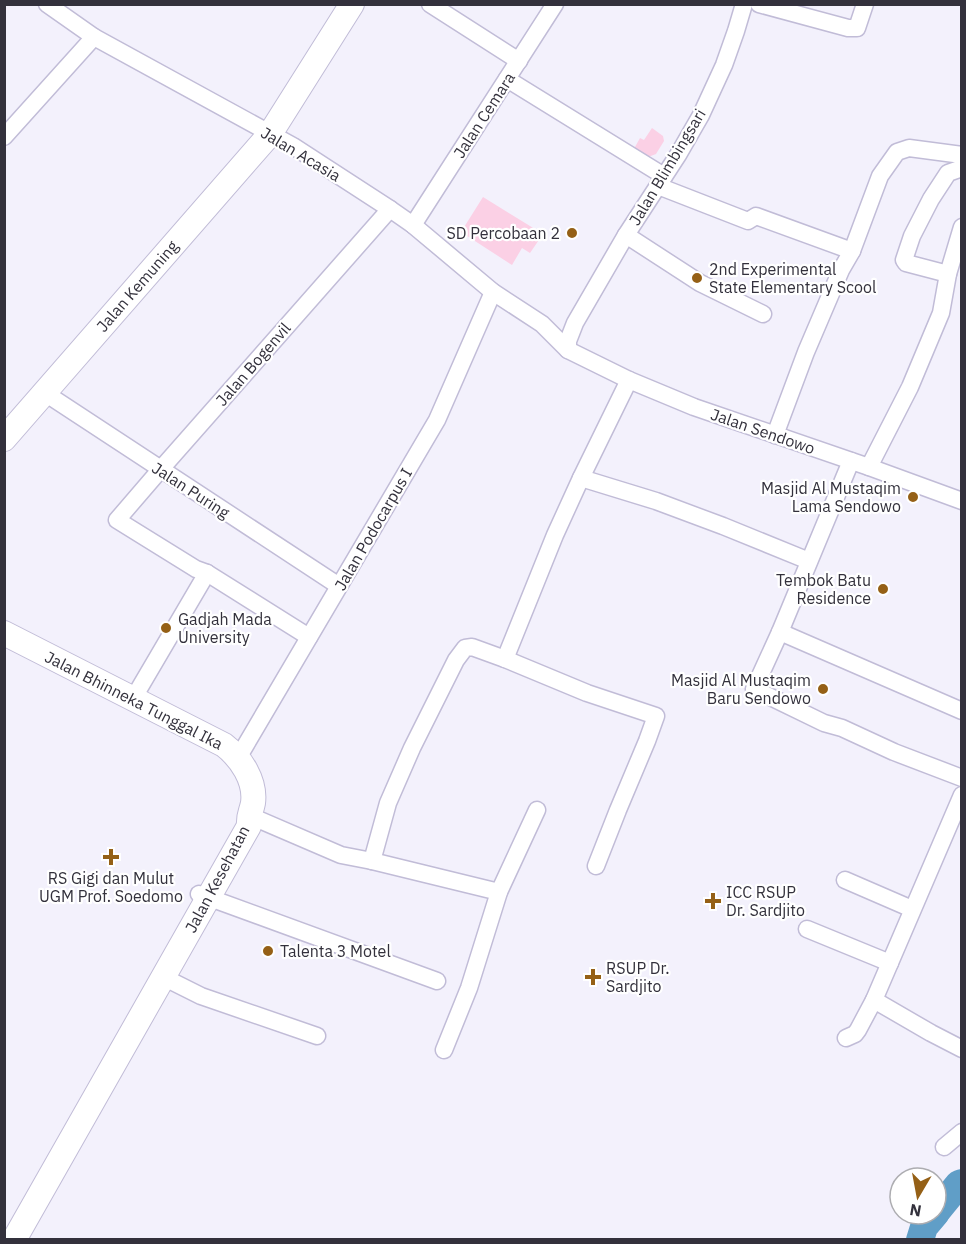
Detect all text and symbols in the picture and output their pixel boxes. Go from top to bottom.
street label: Jalan Cemara [449,68,519,162]
street label: Jalan Blimbingsari [624,105,710,229]
street label: Jalan Acasia [257,122,345,186]
place label: SD Percobaan 2 [446,223,560,243]
marker: SD Percobaan 2 [565,226,579,240]
street label: Jalan Kemuning [92,236,183,336]
place label: 2nd Experimental State Elementary Scool [709,259,876,297]
marker: 2nd Experimental State Elementary Scool [690,271,704,285]
street label: Jalan Bogenvil [211,318,295,410]
street label: Jalan Sendowo [708,404,818,458]
street label: Jalan Puring [148,457,234,523]
street label: Jalan Podocarpus I [330,464,416,594]
place label: Masjid Al Mustaqim Lama Sendowo [761,478,901,516]
marker: Masjid Al Mustaqim Lama Sendowo [906,490,920,504]
place label: Tembok Batu Residence [776,570,871,608]
marker: Tembok Batu Residence [876,582,890,596]
place label: Gadjah Mada University [178,609,272,647]
marker: Gadjah Mada University [159,621,173,635]
street label: Jalan Bhinneka Tunggal Ika [42,646,227,754]
place label: Masjid Al Mustaqim Baru Sendowo [671,670,811,708]
marker: Masjid Al Mustaqim Baru Sendowo [816,682,830,696]
street label: Jalan Kesehatan [180,822,254,936]
marker: RS Gigi dan Mulut UGM Prof. Soedomo [102,848,120,866]
place label: RS Gigi dan Mulut UGM Prof. Soedomo [39,868,183,906]
place label: ICC RSUP Dr. Sardjito [726,882,805,920]
marker: ICC RSUP Dr. Sardjito [704,892,722,910]
place label: Talenta 3 Motel [280,941,391,961]
marker: Talenta 3 Motel [261,944,275,958]
place label: RSUP Dr. Sardjito [606,958,670,996]
marker: RSUP Dr. Sardjito [584,968,602,986]
north arrow [888,1166,948,1226]
text: N [908,1200,923,1222]

